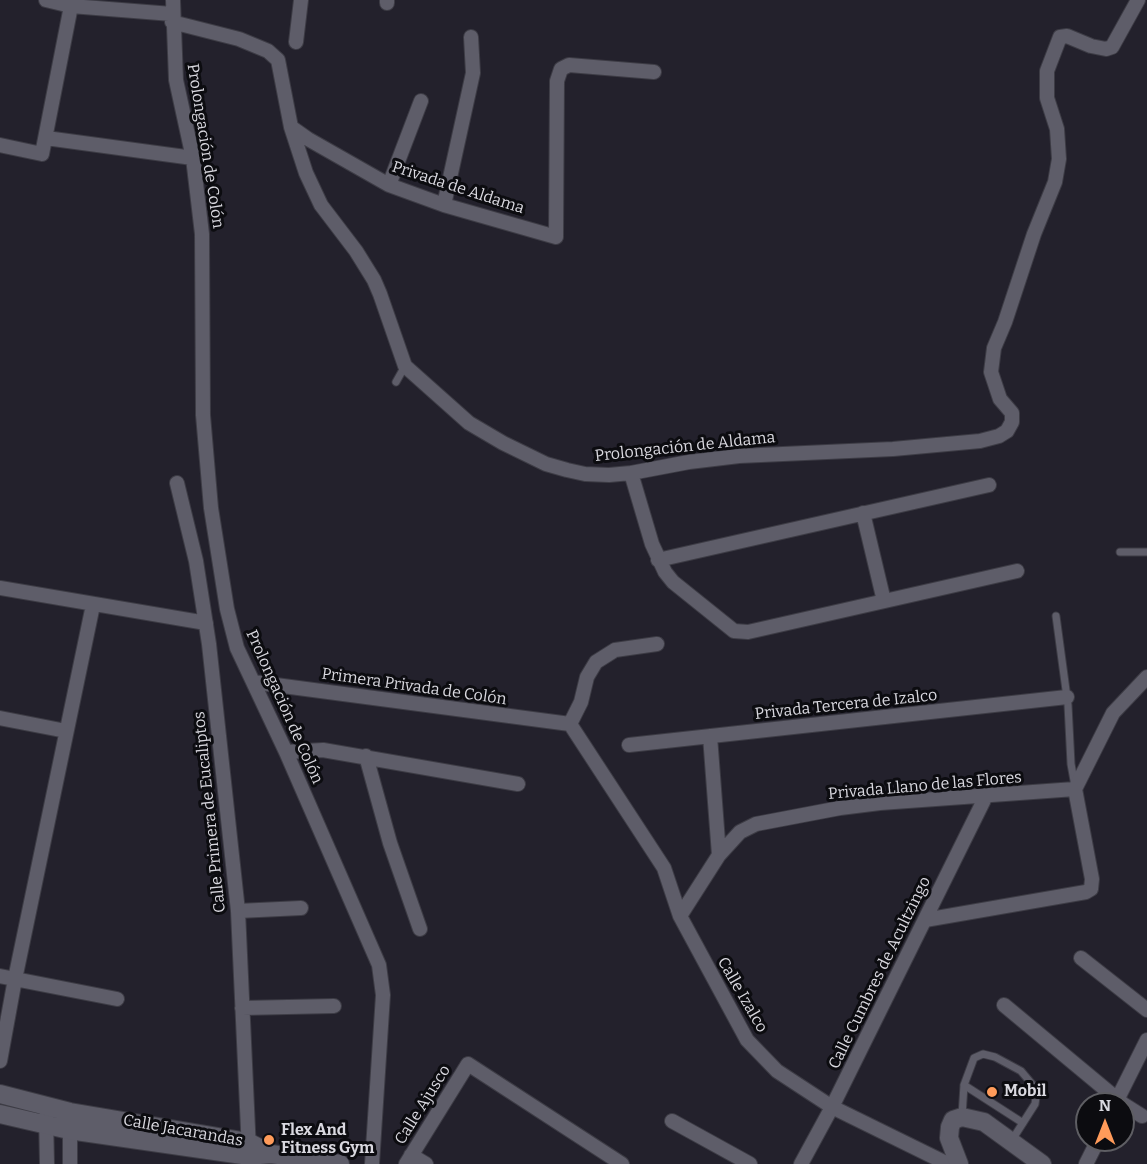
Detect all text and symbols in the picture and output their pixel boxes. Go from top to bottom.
street label: Prolongación de Colón [182,62,228,230]
street label: Privada de Aldama [389,158,527,218]
street label: Prolongación de Aldama [594,428,776,466]
street label: Prolongación de Colón [241,627,327,787]
street label: Primera Privada de Colón [320,664,508,710]
street label: Privada Tercera de Izalco [754,686,938,724]
street label: Calle Primera de Eucaliptos [190,710,230,914]
street label: Privada Llano de las Flores [827,768,1023,804]
street label: Calle Cumbres de Acultzingo [825,874,935,1072]
street label: Calle Izalco [713,954,771,1036]
street label: Calle Ajusco [391,1062,455,1148]
place label: Mobil [1004,1082,1047,1102]
marker: Mobil [985,1085,999,1099]
north arrow [1075,1092,1135,1152]
text: N [1099,1096,1111,1115]
street label: Calle Jacarandas [122,1111,244,1151]
place label: Flex And Fitness Gym [281,1121,374,1159]
marker: Flex And Fitness Gym [262,1133,276,1147]

